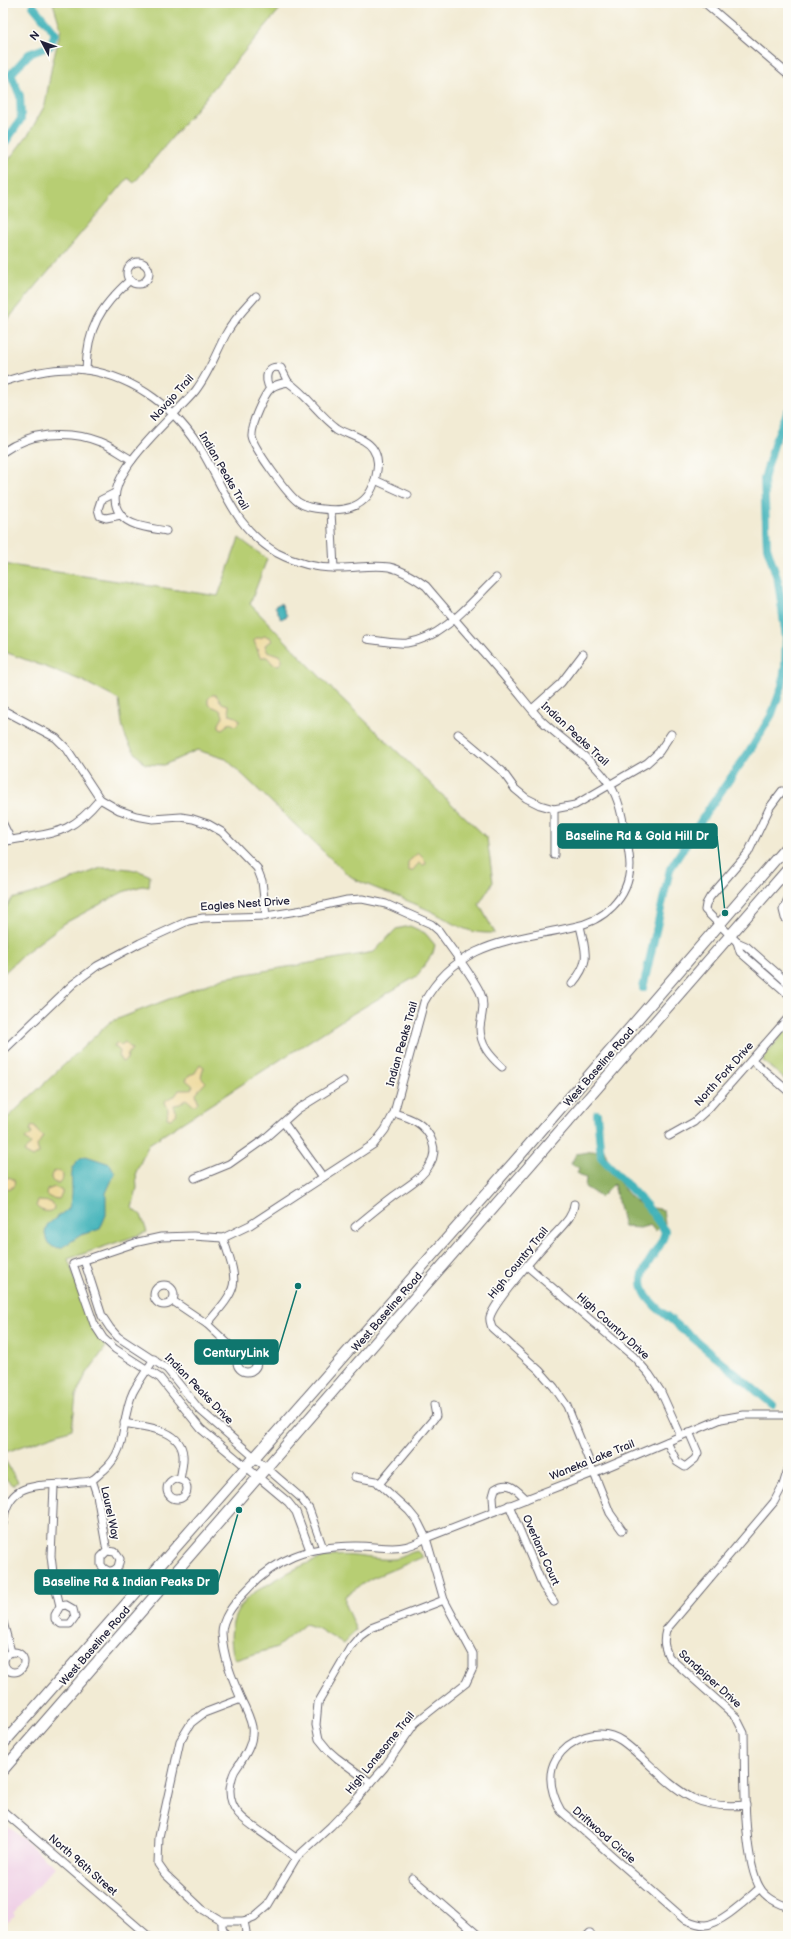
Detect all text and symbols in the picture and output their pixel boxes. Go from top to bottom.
north arrow [22,22,62,62]
text: N [27,28,42,43]
street label: Navajo Trail [148,372,196,424]
street label: Indian Peaks Trail [196,430,252,512]
street label: Indian Peaks Trail [539,699,611,769]
callout: Baseline Rd & Gold Hill Dr [558,824,717,848]
text: Baseline Rd & Gold Hill Dr [565,829,709,844]
street label: Eagles Nest Drive [200,894,291,914]
street label: Indian Peaks Trail [384,1000,420,1088]
street label: West Baseline Road [561,1025,637,1109]
street label: North Fork Drive [692,1039,756,1109]
street label: High Country Trail [485,1225,551,1301]
street label: West Baseline Road [349,1270,425,1354]
street label: High Country Drive [574,1290,652,1362]
callout: CenturyLink [195,1340,278,1364]
text: CenturyLink [203,1346,270,1361]
street label: Indian Peaks Drive [162,1351,236,1427]
street label: Waneka Lake Trail [548,1437,636,1483]
street label: Laurel Way [98,1485,122,1541]
street label: Overland Court [520,1513,563,1588]
callout: Baseline Rd & Indian Peaks Dr [35,1570,218,1594]
text: Baseline Rd & Indian Peaks Dr [42,1575,210,1590]
street label: West Baseline Road [57,1604,133,1688]
street label: Sandpiper Drive [676,1647,744,1711]
street label: High Lonesome Trail [343,1709,417,1797]
street label: Driftwood Circle [570,1804,639,1866]
street label: North 96th Street [46,1832,120,1899]

